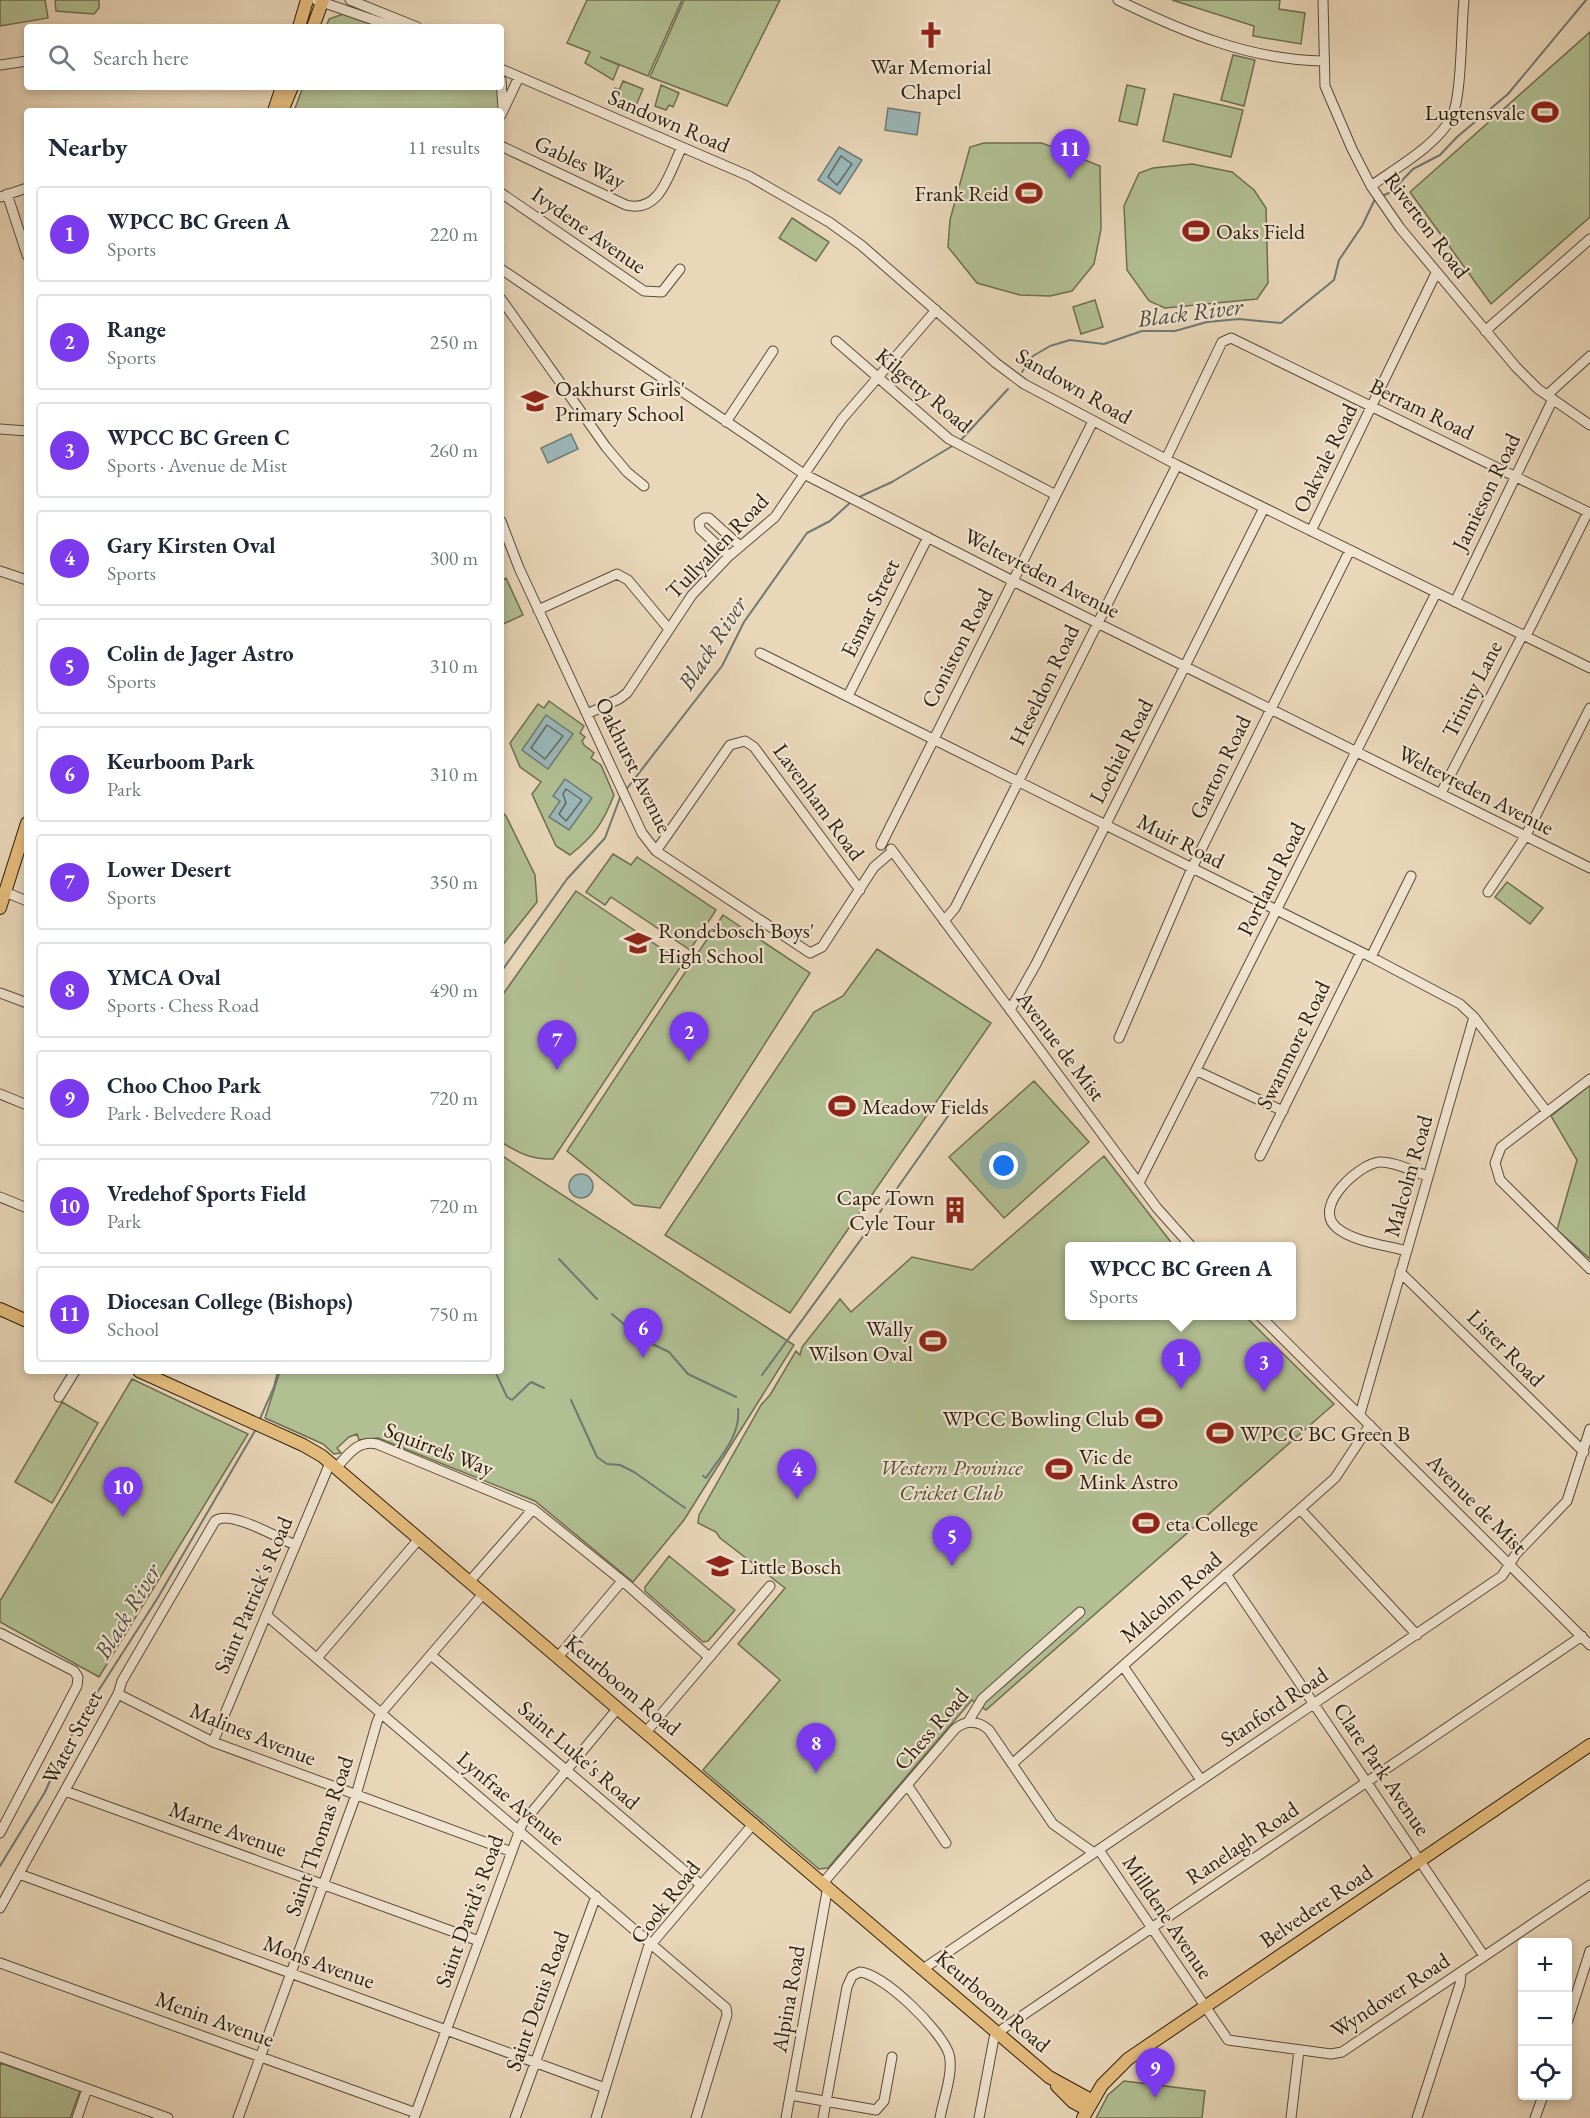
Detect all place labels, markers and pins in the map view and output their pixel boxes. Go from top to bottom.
church icon: War Memorial Chapel [916,20,946,50]
place label: War Memorial Chapel [870,52,992,106]
sports icon: Lugtensvale [1530,97,1560,127]
place label: Lugtensvale [1425,98,1525,127]
pin: 11 [1050,130,1090,179]
sports icon: Frank Reid [1014,178,1044,208]
place label: Frank Reid [914,179,1010,208]
sports icon: Oaks Field [1181,216,1211,246]
place label: Oaks Field [1216,217,1306,246]
place label: Oakhurst Girls' Primary School [555,374,685,428]
school or university icon: Oakhurst Girls' Primary School [520,386,550,416]
place label: Rondebosch Boys' High School [658,916,814,970]
school or university icon: Rondebosch Boys' High School [623,928,653,958]
pin: 2 [670,1012,708,1062]
pin: 7 [538,1020,576,1070]
sports icon: Meadow Fields [827,1091,857,1121]
place label: Meadow Fields [862,1092,989,1121]
place label: Cape Town Cyle Tour [837,1183,936,1237]
building icon: Cape Town Cyle Tour [940,1195,970,1225]
pin: 6 [624,1308,662,1358]
place label: Wally Wilson Oval [808,1314,913,1368]
sports icon: Wally Wilson Oval [918,1326,948,1356]
pin: 1 [1162,1340,1200,1389]
pin: 3 [1244,1342,1284,1392]
sports icon: WPCC Bowling Club [1134,1403,1164,1433]
place label: WPCC Bowling Club [942,1404,1129,1433]
sports icon: WPCC BC Green B [1205,1418,1235,1448]
place label: WPCC BC Green B [1240,1419,1410,1448]
place label: Vic de Mink Astro [1079,1442,1178,1496]
pin: 4 [778,1450,816,1499]
sports icon: Vic de Mink Astro [1044,1454,1074,1484]
pin: 10 [104,1468,142,1517]
sports icon: eta College [1131,1508,1161,1538]
place label: eta College [1166,1509,1259,1538]
pin: 5 [932,1516,972,1566]
school or university icon: Little Bosch [705,1551,735,1581]
place label: Little Bosch [740,1552,842,1581]
pin: 8 [796,1724,836,1773]
pin: 9 [1136,2048,1174,2098]

